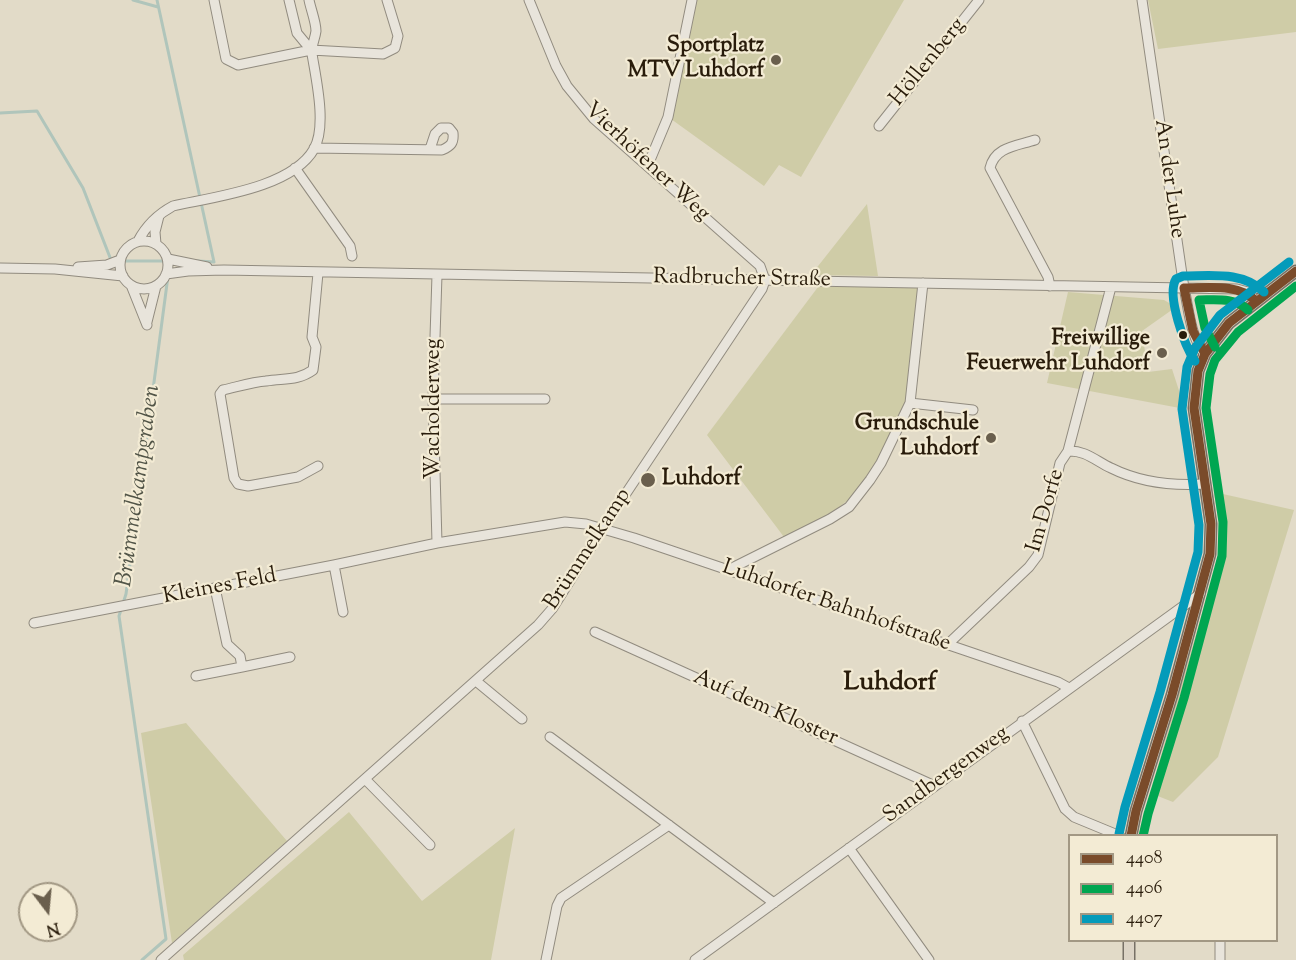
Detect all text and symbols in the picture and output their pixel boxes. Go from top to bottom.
street label: Höllenberg [885,14,973,112]
place label: Sportplatz MTV Luhdorf [627,34,764,86]
marker: Sportplatz MTV Luhdorf [769,53,783,67]
street label: Vierhöfener Weg [578,98,714,228]
street label: An der Luhe [1147,118,1189,240]
street label: Radbrucher Straße [653,265,831,295]
place label: Freiwillige Feuerwehr Luhdorf [966,327,1150,378]
unlabelled marker [1177,329,1189,341]
street label: Wacholderweg [422,339,448,479]
marker: Freiwillige Feuerwehr Luhdorf [1155,346,1169,360]
water label: Brümmelkampgraben [112,383,168,589]
place label: Grundschule Luhdorf [855,412,979,464]
marker: Grundschule Luhdorf [984,431,998,445]
street label: Im Dorfe [1023,466,1071,556]
place label: Luhdorf [662,467,741,493]
marker: Luhdorf [639,471,657,489]
street label: Brümmelkamp [540,484,638,616]
street label: Luhdorfer Bahnhofstraße [718,555,954,659]
street label: Kleines Feld [161,564,279,612]
street label: Auf dem Kloster [688,665,842,753]
district label: Luhdorf [843,669,937,701]
street label: Sandbergenweg [879,721,1015,831]
legend [1068,834,1278,942]
text: 4408 [1126,846,1163,872]
text: 4406 [1126,876,1162,902]
north arrow [18,882,78,942]
text: 4407 [1126,906,1163,932]
text: N [43,915,62,941]

